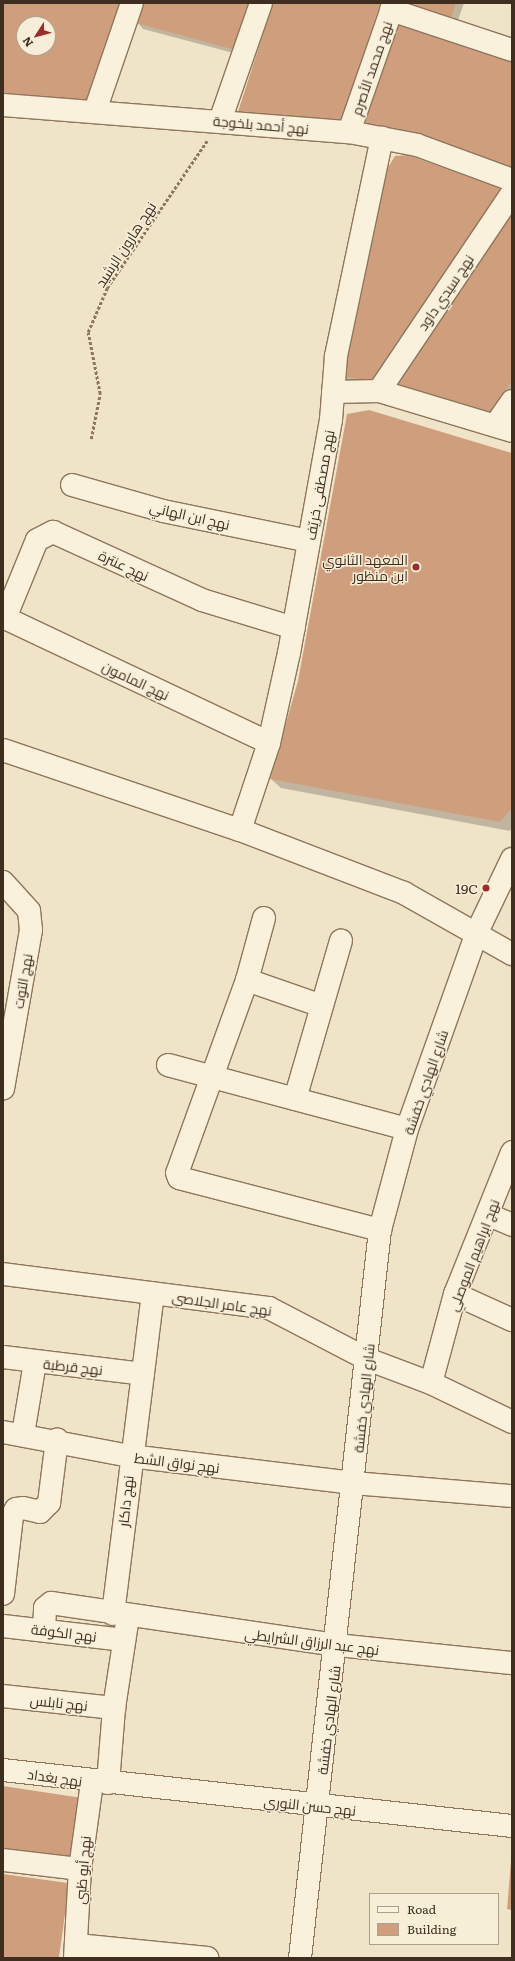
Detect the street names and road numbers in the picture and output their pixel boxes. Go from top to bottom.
street label: نهج محمد الأصرم [347,19,395,117]
street label: نهج أحمد بلخوجة [212,111,310,137]
street label: نهج هارون الرشيد [91,198,159,290]
street label: نهج سيدي داود [413,251,477,333]
street label: نهج مصطفى خريّف [301,429,337,541]
street label: نهج ابن الهاني [148,498,232,532]
street label: نهج عنترة [96,546,152,584]
street label: نهج المامون [100,657,172,703]
street label: نهج التوت [9,952,35,1010]
street label: شارع الهادي خفشة [399,1027,451,1137]
street label: نهج ابراهيم الموصلي [444,1197,502,1313]
street label: نهج عامر الجلاصي [171,1288,273,1318]
street label: شارع الهادي خفشة [349,1342,377,1454]
street label: نهج قرطبة [42,1355,104,1377]
street label: نهج نواق الشط [133,1448,221,1476]
street label: نهج داكار [114,1474,136,1528]
street label: نهج الكوفة [30,1620,98,1644]
street label: نهج عبد الرزاق الشرايطي [244,1624,380,1658]
street label: شارع الهادي خفشة [313,1664,343,1776]
street label: نهج نابلس [29,1691,89,1713]
street label: نهج بغداد [26,1765,84,1789]
street label: نهج حسن النوري [263,1792,357,1818]
street label: نهج أبو ظبي [71,1835,93,1905]

